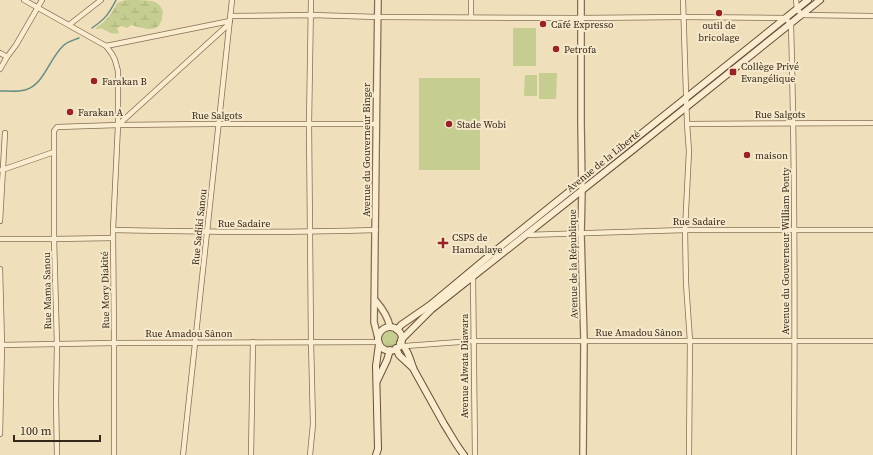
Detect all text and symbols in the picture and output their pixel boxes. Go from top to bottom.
marker: outil de bricolage [714,8,724,18]
place label: Café Expresso [551,18,614,31]
marker: Café Expresso [538,19,548,29]
place label: outil de bricolage [698,19,740,44]
place label: Petrofa [564,43,597,56]
marker: Petrofa [551,44,561,54]
place label: Collège Privé Evangélique [741,60,799,85]
marker: Collège Privé Evangélique [728,67,738,77]
place label: Farakan B [102,75,147,88]
marker: Farakan B [89,76,99,86]
street label: Avenue du Gouverneur Binger [360,82,373,217]
place label: Farakan A [78,106,124,119]
marker: Farakan A [65,107,75,117]
street label: Rue Salgots [755,108,805,121]
street label: Rue Salgots [192,109,242,122]
place label: Stade Wobi [457,118,506,131]
marker: Stade Wobi [444,119,454,129]
street label: Avenue de la Liberté [563,127,643,195]
place label: maison [755,149,788,162]
marker: maison [742,150,752,160]
street label: Avenue du Gouverneur William Ponty [779,166,792,335]
street label: Rue Sadiki Sanou [189,188,209,266]
street label: Avenue de la République [566,209,580,319]
street label: Rue Sadaire [673,215,725,228]
street label: Rue Sadaire [218,217,270,230]
place label: CSPS de Hamdalaye [452,231,502,256]
marker: CSPS de Hamdalaye [437,237,449,249]
street label: Rue Mory Diakité [98,251,112,329]
street label: Rue Mama Sanou [40,252,54,330]
street label: Avenue Alwata Diawara [458,313,471,418]
street label: Rue Amadou Sânon [595,326,683,339]
street label: Rue Amadou Sânon [145,327,233,340]
scale bar [14,417,100,443]
text: 100 m [20,423,52,439]

